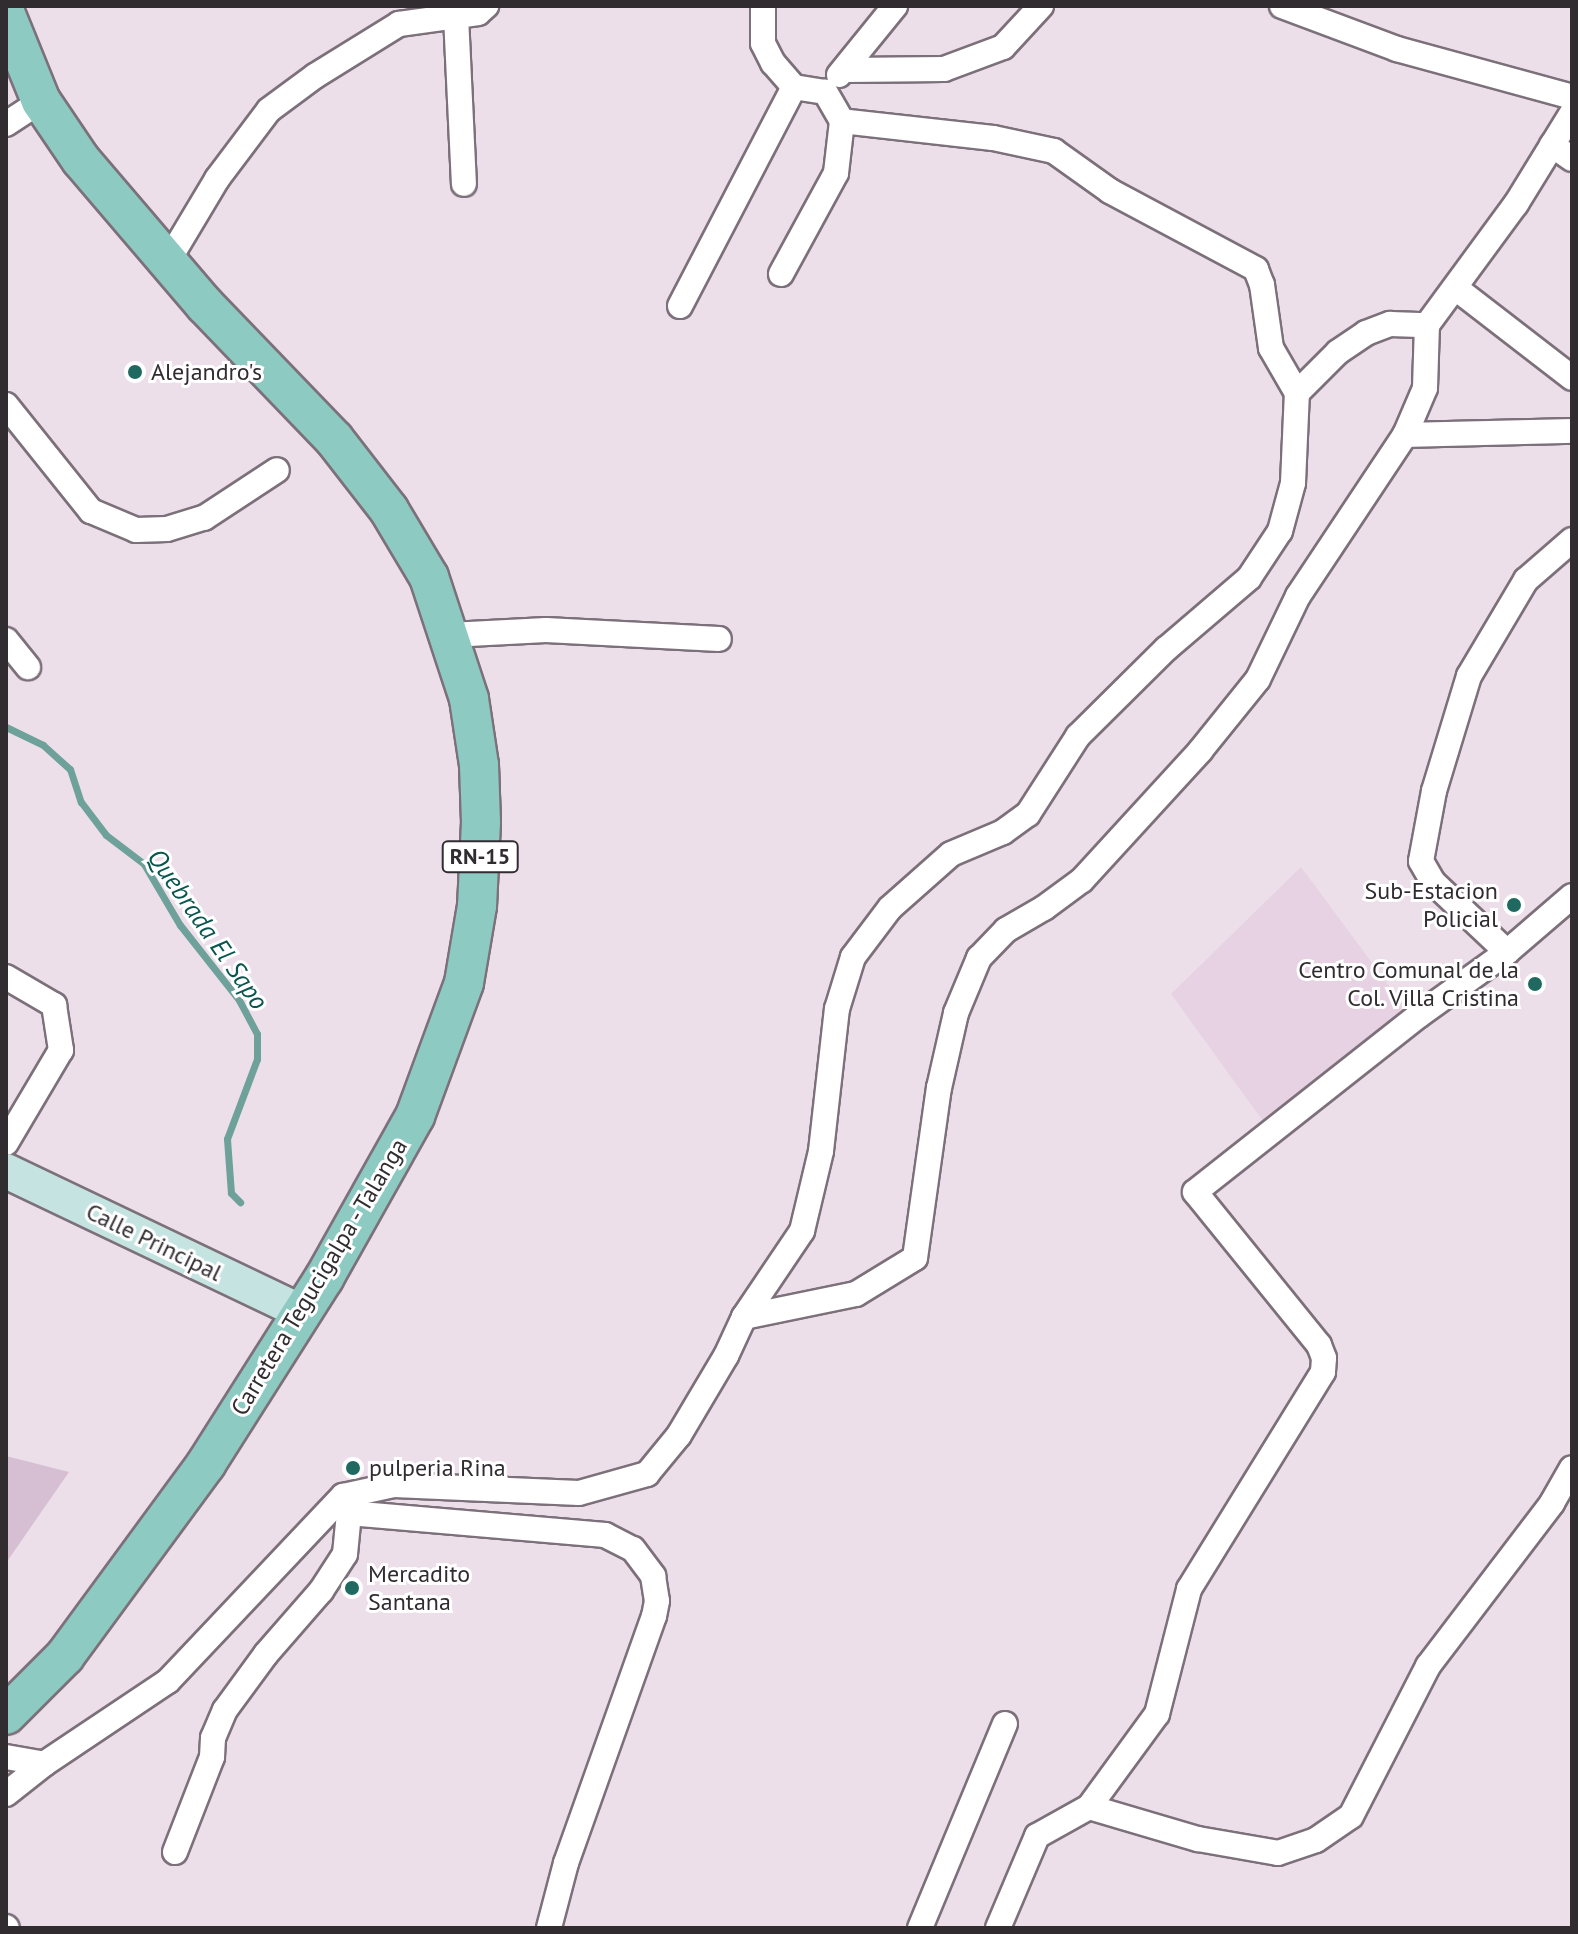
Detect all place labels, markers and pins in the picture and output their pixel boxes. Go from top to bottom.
place label: Alejandro's [151,358,262,386]
marker: Alejandro's [126,363,144,381]
place label: Sub-Estacion Policial [1364,877,1498,933]
marker: Sub-Estacion Policial [1505,896,1523,914]
place label: Centro Comunal de la Col. Villa Cristina [1298,956,1519,1012]
marker: Centro Comunal de la Col. Villa Cristina [1526,975,1544,993]
place label: pulperia Rina [369,1454,506,1482]
marker: pulperia Rina [344,1459,362,1477]
place label: Mercadito Santana [368,1560,470,1616]
marker: Mercadito Santana [343,1579,361,1597]

